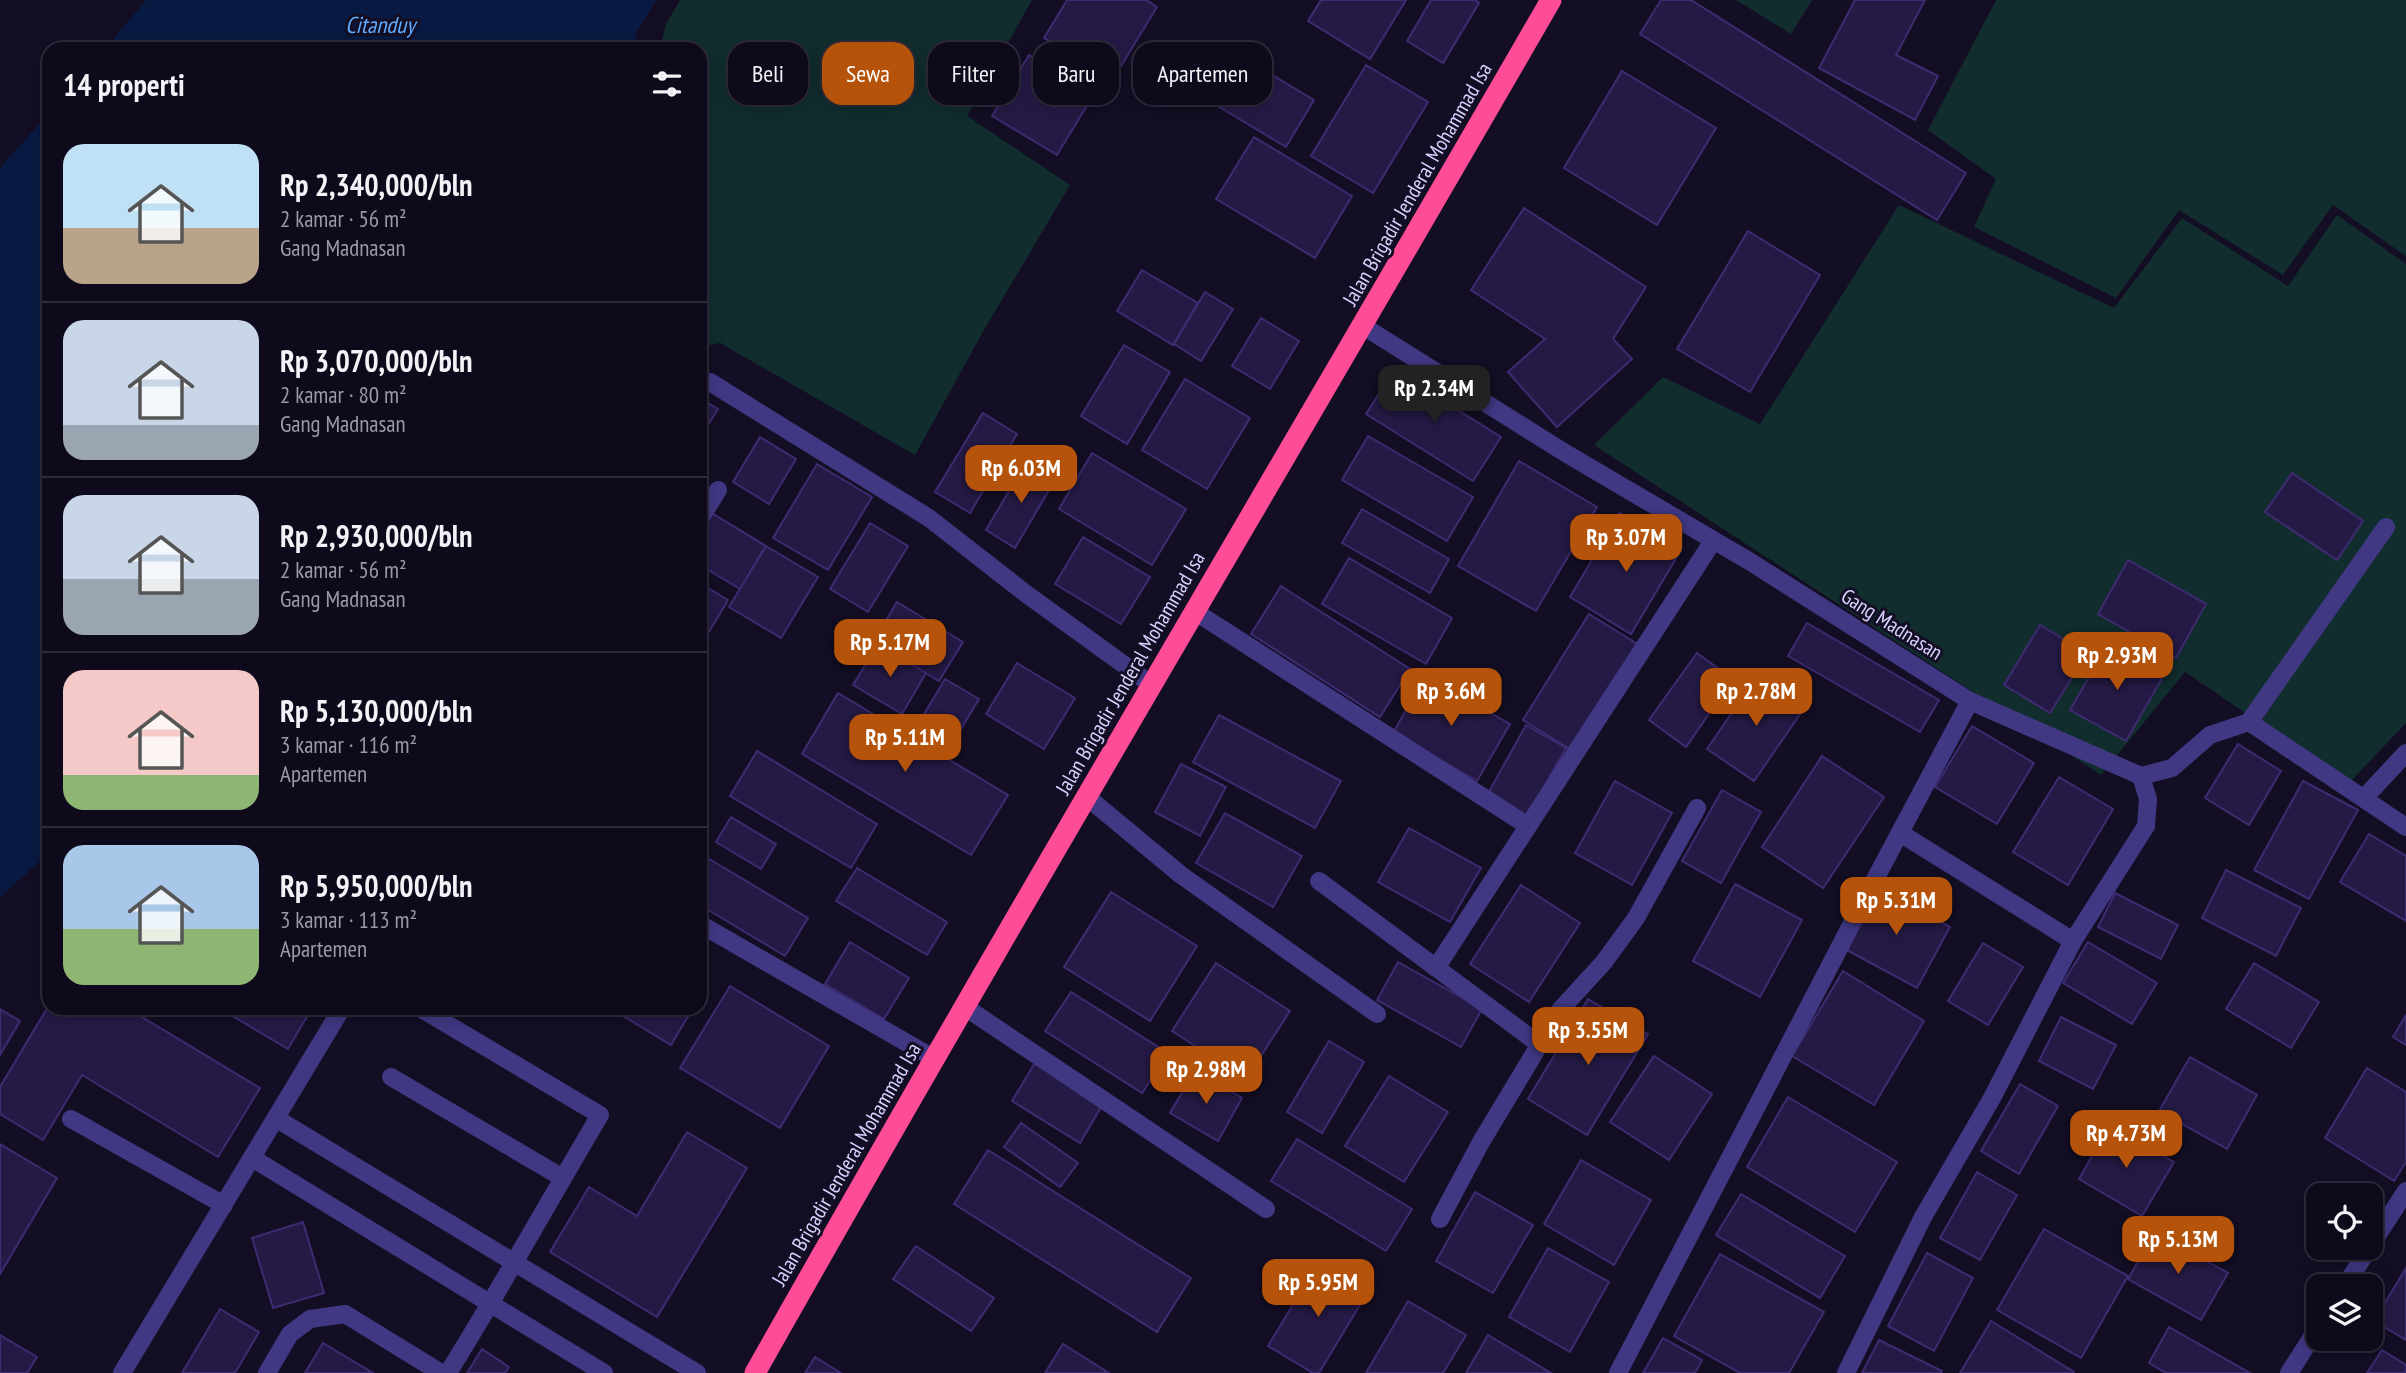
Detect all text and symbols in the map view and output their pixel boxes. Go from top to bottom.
water label: Citanduy [345,10,418,39]
chip: Beli [728,42,808,105]
chip: Sewa [822,42,914,105]
chip: Filter [928,42,1019,105]
chip: Baru [1033,42,1119,105]
chip: Apartemen [1133,42,1272,105]
street label: Jalan Brigadir Jenderal Mohammad Isa [1336,58,1498,311]
text: 14 properti [63,65,185,104]
icon: filters [648,65,686,103]
text: Rp 2,340,000/bln [280,165,473,204]
icon: home [119,172,203,256]
text: 2 kamar · 56 m² [280,204,407,233]
text: Gang Madnasan [280,233,406,262]
text: Rp 3,070,000/bln [280,341,473,380]
icon: home [119,348,203,432]
pin: Rp 2.34M [1362,366,1506,425]
text: Rp 2.34M [1394,373,1474,402]
text: 2 kamar · 80 m² [280,380,407,409]
text: Gang Madnasan [280,409,406,438]
pin: Rp 6.03M [949,446,1093,505]
text: Rp 6.03M [981,453,1061,482]
pin: Rp 3.07M [1554,514,1698,574]
text: Rp 2,930,000/bln [280,516,473,555]
text: Rp 3.07M [1586,522,1666,551]
icon: home [119,523,203,607]
street label: Jalan Brigadir Jenderal Mohammad Isa [1049,547,1211,800]
text: 2 kamar · 56 m² [280,555,407,584]
street label: Gang Madnasan [1836,582,1948,666]
text: Gang Madnasan [280,584,406,613]
pin: Rp 5.17M [818,620,962,679]
text: Rp 5.17M [850,627,930,656]
pin: Rp 2.93M [2045,632,2189,692]
text: Rp 2.93M [2077,640,2157,669]
pin: Rp 3.6M [1386,668,1516,728]
pin: Rp 2.78M [1684,668,1828,728]
text: Rp 3.6M [1417,676,1485,705]
text: Rp 2.78M [1716,676,1796,705]
text: Rp 5,130,000/bln [280,691,473,730]
icon: home [119,698,203,782]
pin: Rp 5.11M [833,714,977,774]
text: Rp 5.11M [865,722,945,751]
text: 3 kamar · 116 m² [280,730,417,759]
text: Apartemen [280,759,367,788]
text: Rp 5,950,000/bln [280,866,473,905]
icon: home [119,873,203,957]
pin: Rp 5.31M [1824,878,1968,937]
text: Rp 5.31M [1856,885,1936,914]
text: 3 kamar · 113 m² [280,905,417,934]
text: Apartemen [280,934,367,963]
pin: Rp 3.55M [1516,1007,1660,1067]
text: Rp 3.55M [1548,1015,1628,1044]
street label: Jalan Brigadir Jenderal Mohammad Isa [765,1038,927,1291]
pin: Rp 2.98M [1134,1046,1278,1106]
text: Rp 2.98M [1166,1054,1246,1083]
pin: Rp 4.73M [2054,1110,2198,1170]
text: Rp 4.73M [2086,1118,2166,1147]
map controls [2306,1183,2383,1351]
button: locate [2306,1183,2383,1260]
pin: Rp 5.13M [2106,1216,2250,1276]
text: Rp 5.13M [2138,1224,2218,1253]
pin: Rp 5.95M [1246,1260,1390,1319]
text: Rp 5.95M [1278,1267,1358,1296]
button: layers [2306,1274,2383,1351]

